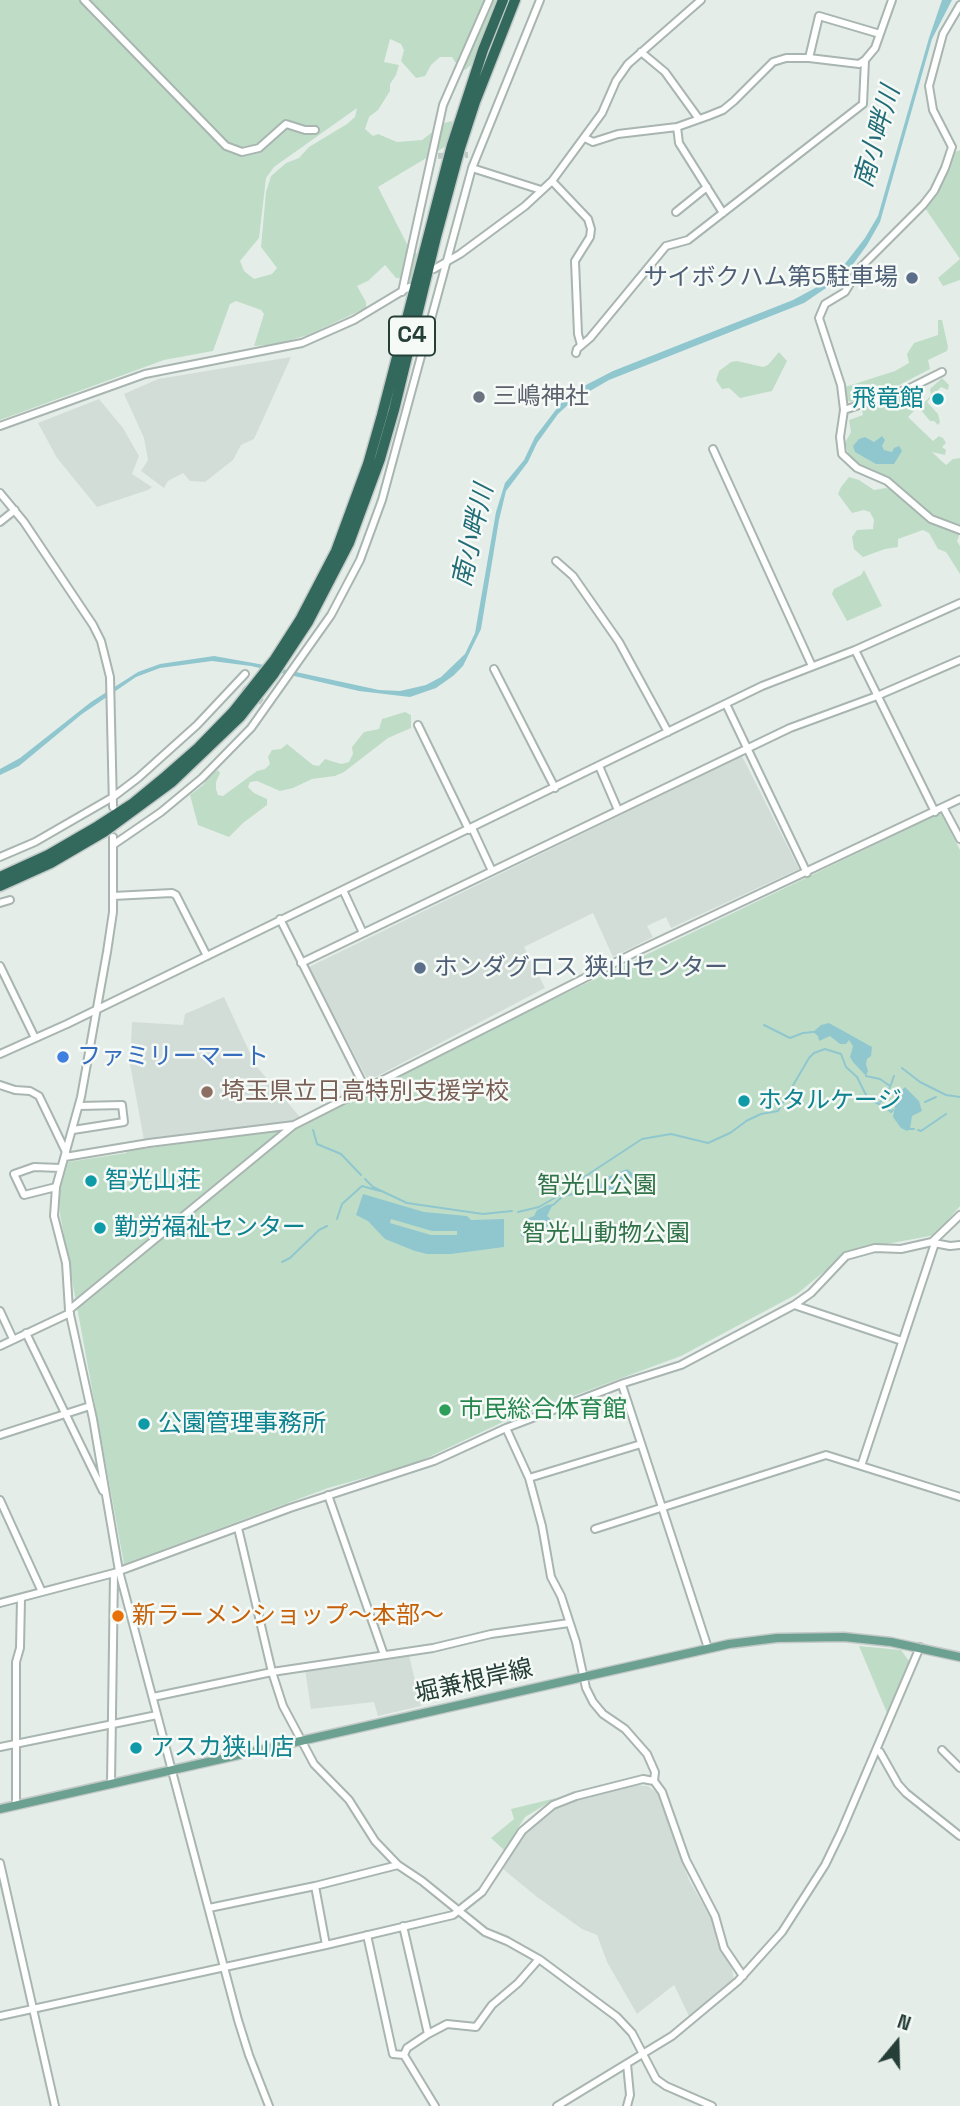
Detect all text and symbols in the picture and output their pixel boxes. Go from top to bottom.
water label: 南小畔川 [849,83,907,191]
place label: サイボクハム第5駐車場 [644,264,898,292]
marker: サイボクハム第5駐車場 [904,270,920,286]
road number: C4 [389,316,435,356]
place label: 三嶋神社 [493,383,589,411]
place label: 飛竜館 [852,385,924,413]
marker: 三嶋神社 [471,389,487,405]
marker: 飛竜館 [930,391,946,407]
water label: 南小畔川 [447,482,501,590]
place label: ホンダグロス 狭山センター [434,954,728,982]
marker: ホンダグロス 狭山センター [412,960,428,976]
place label: ファミリーマート [77,1043,269,1071]
marker: ファミリーマート [55,1049,71,1065]
place label: 埼玉県立日高特別支援学校 [221,1078,509,1106]
marker: 埼玉県立日高特別支援学校 [199,1084,215,1100]
place label: ホタルケージ [758,1087,902,1115]
marker: ホタルケージ [736,1093,752,1109]
place label: 智光山荘 [105,1167,201,1195]
park label: 智光山公園 [537,1172,657,1200]
marker: 智光山荘 [83,1173,99,1189]
place label: 勤労福祉センター [114,1214,306,1242]
marker: 勤労福祉センター [92,1220,108,1236]
park label: 智光山動物公園 [522,1220,690,1248]
place label: 市民総合体育館 [459,1396,627,1424]
marker: 市民総合体育館 [437,1402,453,1418]
place label: 公園管理事務所 [158,1410,326,1438]
marker: 公園管理事務所 [136,1416,152,1432]
place label: 新ラーメンショップ～本部～ [132,1602,444,1630]
marker: 新ラーメンショップ～本部～ [110,1608,126,1624]
street label: 堀兼根岸線 [412,1654,536,1710]
place label: アスカ狭山店 [150,1734,294,1762]
marker: アスカ狭山店 [128,1740,144,1756]
north arrow [862,2008,932,2078]
text: N [894,2009,914,2037]

